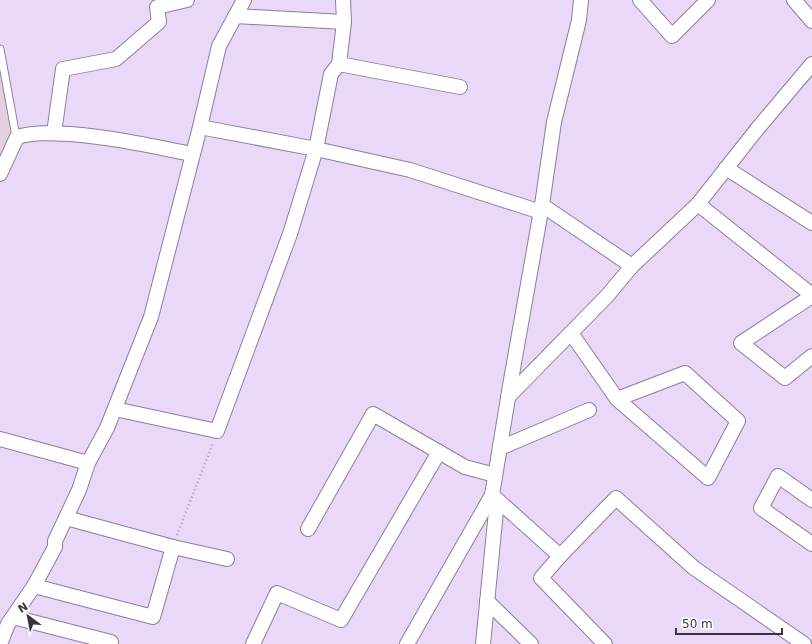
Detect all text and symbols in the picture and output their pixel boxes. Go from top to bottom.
north arrow [8,596,48,636]
text: N [16,600,30,616]
scale bar [676,610,782,636]
text: 50 m [682,617,713,631]

